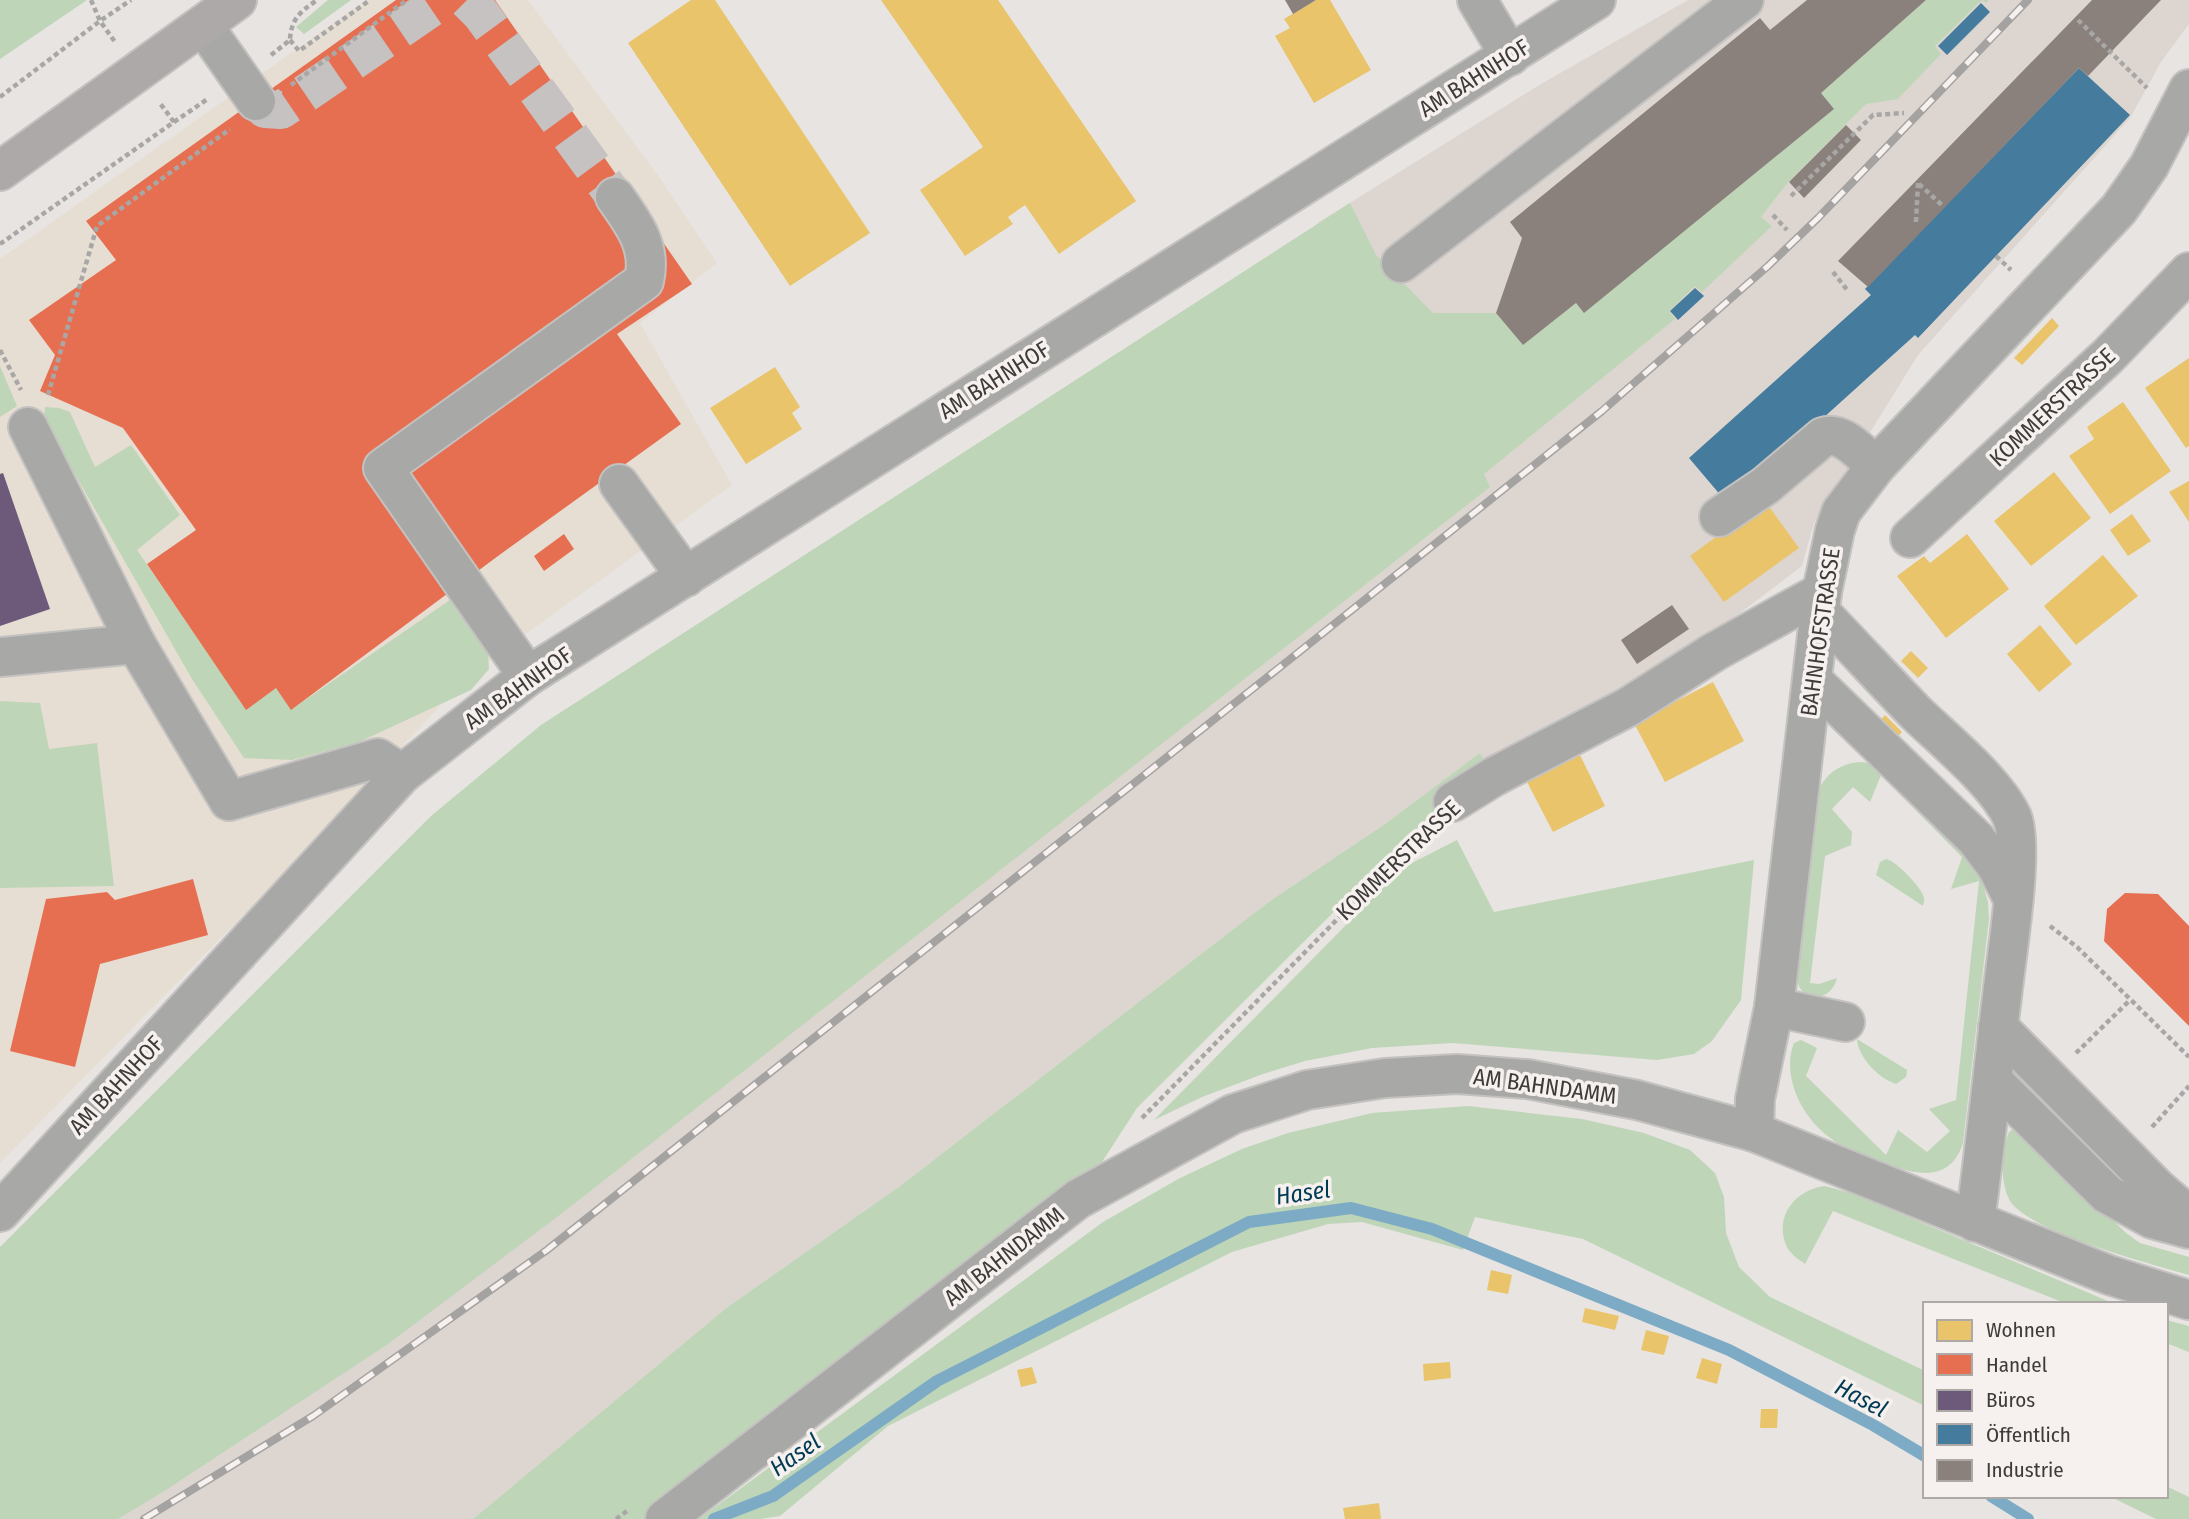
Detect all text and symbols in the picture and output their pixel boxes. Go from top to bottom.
street label: AM BAHNHOF [1414,33,1534,123]
street label: AM BAHNHOF [934,335,1054,425]
street label: KOMMERSTRASSE [1983,342,2121,472]
street label: BAHNHOFSTRASSE [1794,546,1846,718]
street label: AM BAHNHOF [459,641,577,735]
street label: KOMMERSTRASSE [1330,794,1466,926]
street label: AM BAHNHOF [63,1030,169,1140]
street label: AM BAHNDAMM [1472,1062,1618,1110]
water label: Hasel [1274,1175,1332,1211]
street label: AM BAHNDAMM [939,1201,1069,1311]
legend [1923,1302,2168,1498]
text: Wohnen [1986,1317,2056,1343]
text: Handel [1986,1352,2048,1378]
water label: Hasel [1830,1373,1892,1423]
text: Büros [1986,1387,2035,1413]
text: Öffentlich [1986,1422,2071,1448]
water label: Hasel [765,1428,825,1482]
text: Industrie [1986,1457,2064,1483]

